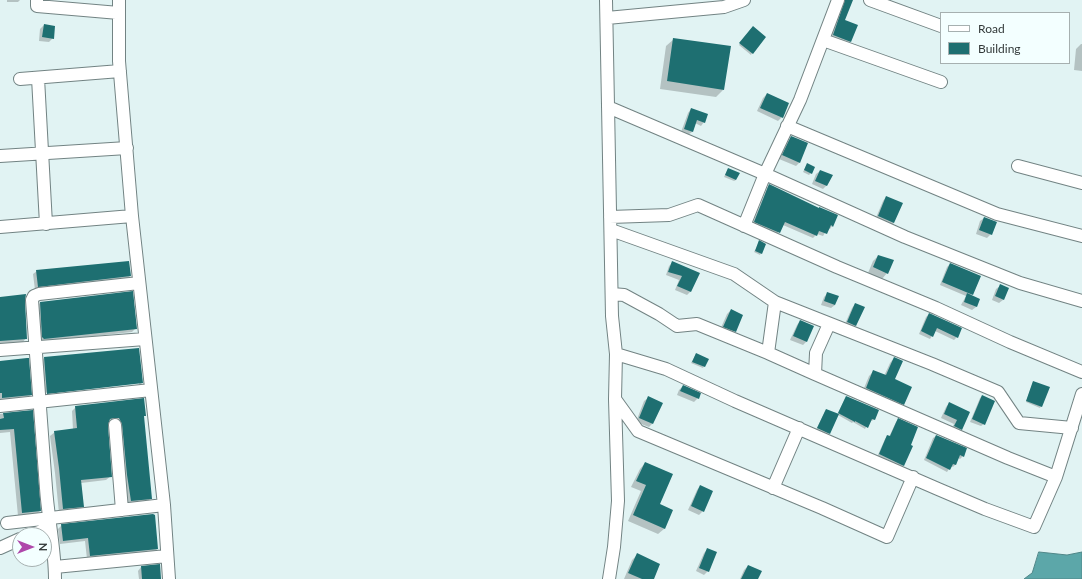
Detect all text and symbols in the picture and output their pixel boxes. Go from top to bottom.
legend [940,12,1070,64]
text: Road [978,21,1005,36]
text: Building [978,41,1021,56]
north arrow [12,527,52,567]
text: N [37,543,50,551]

